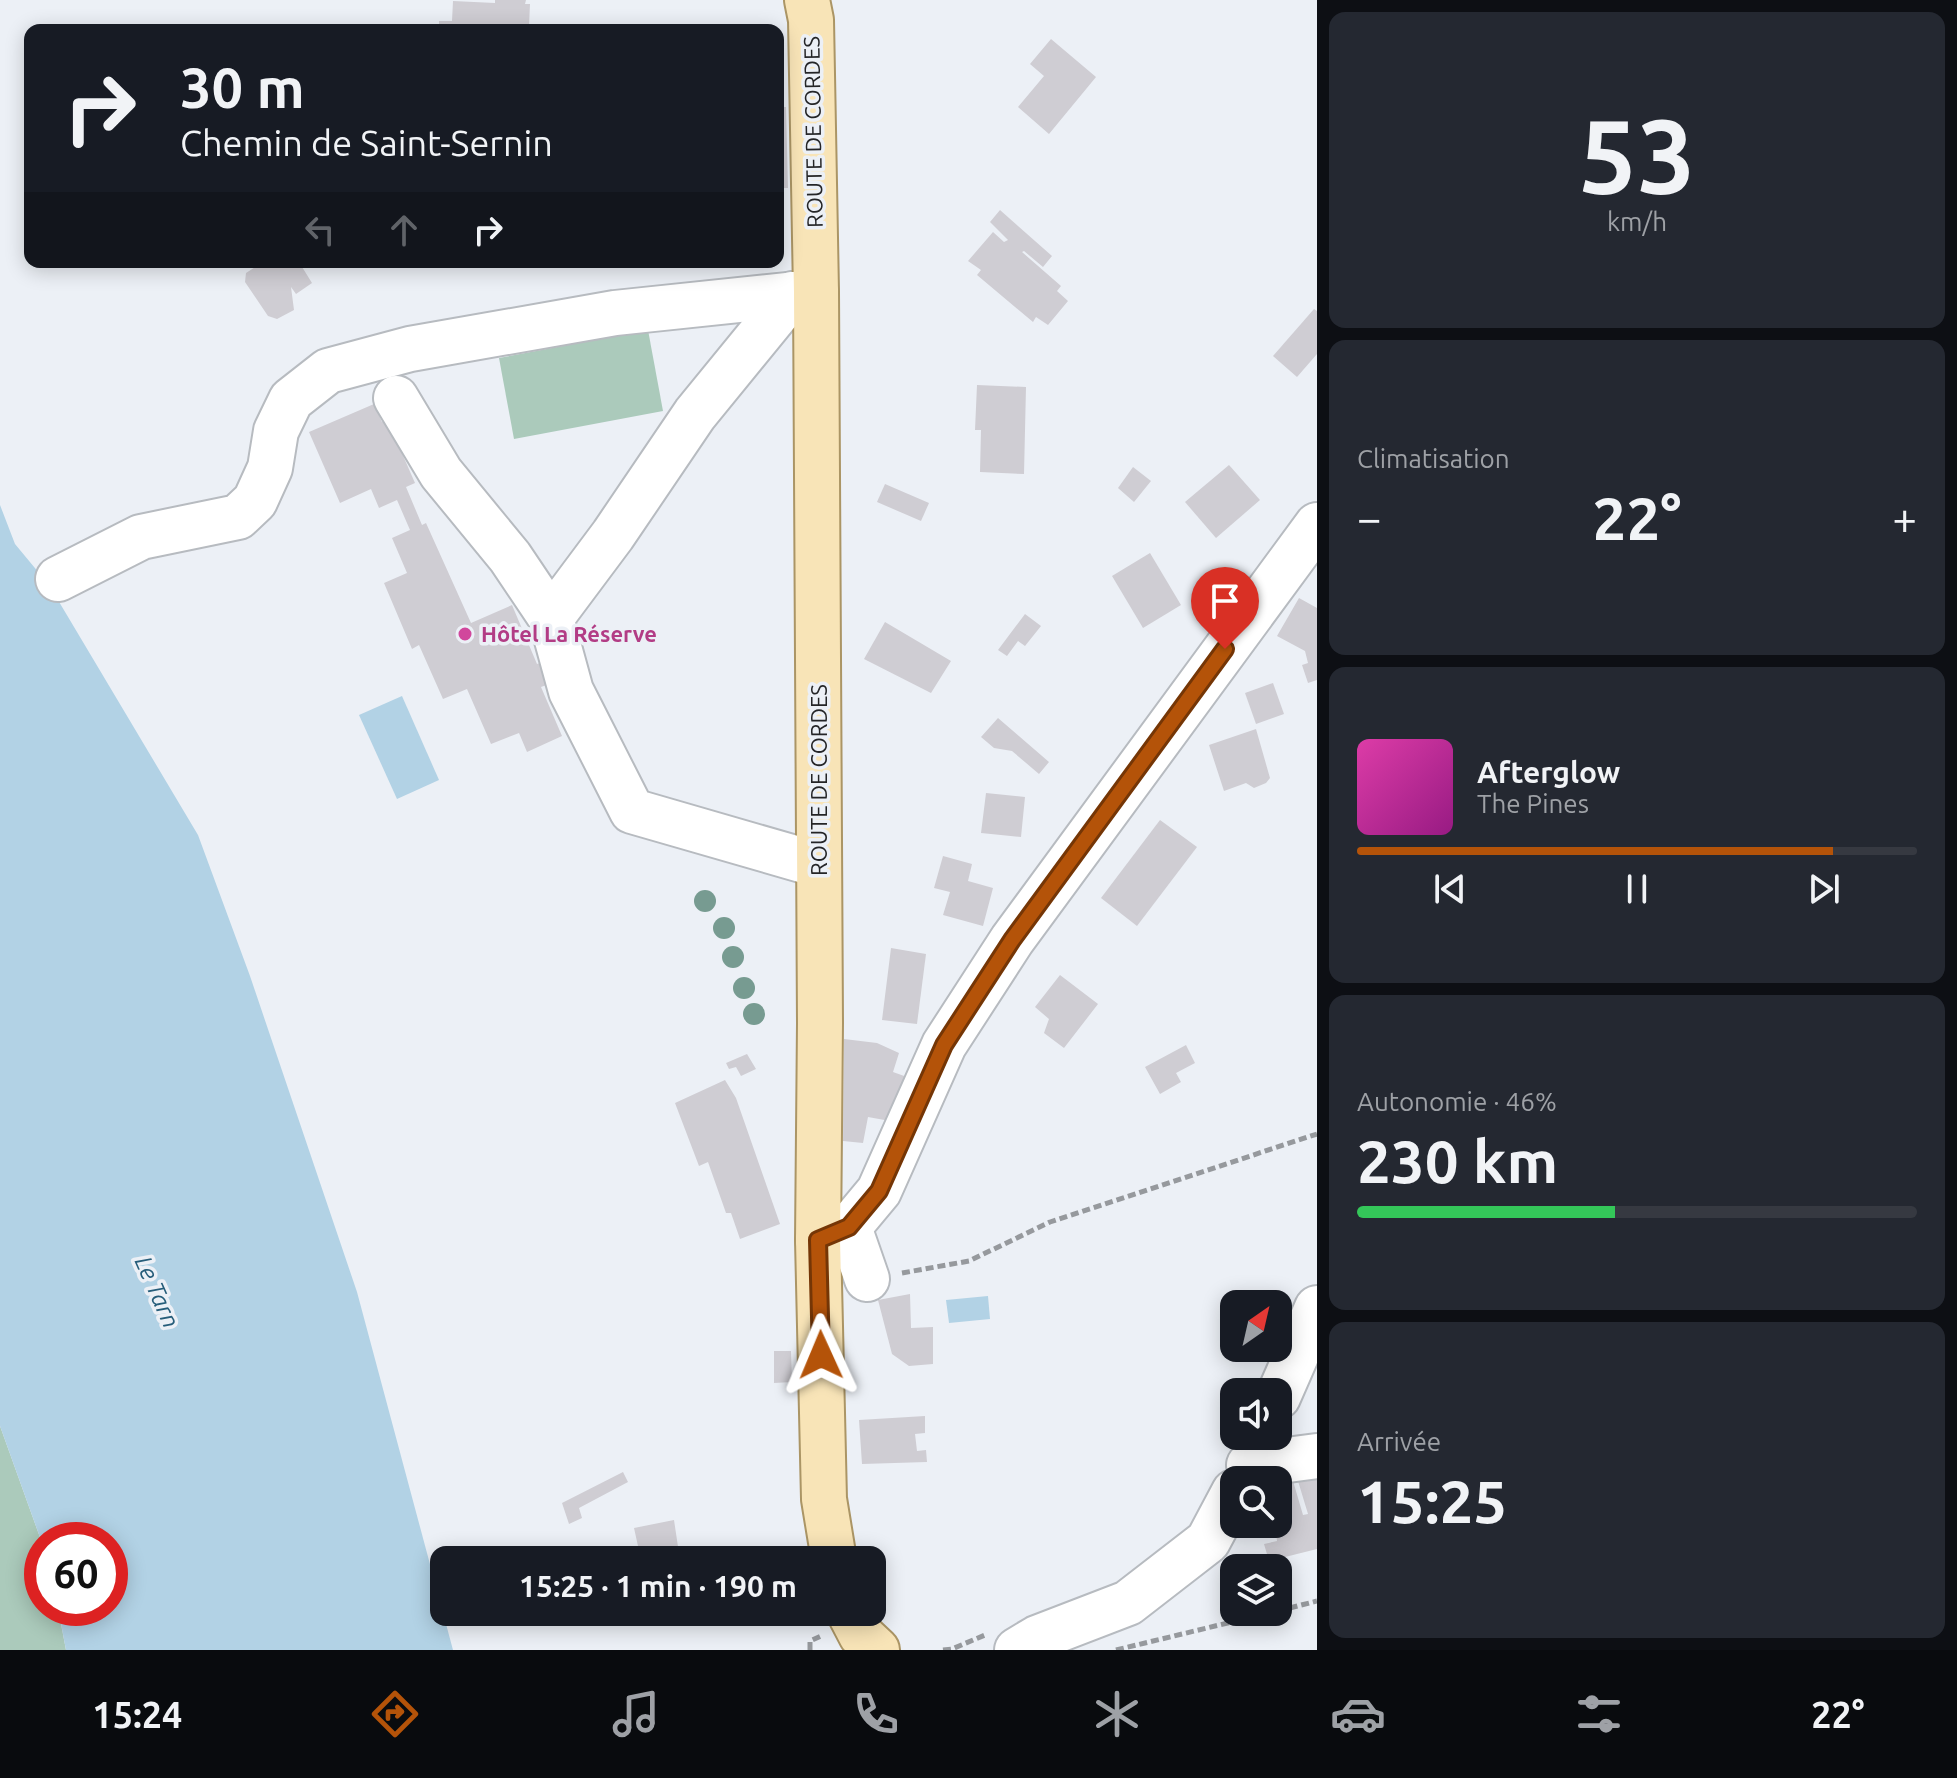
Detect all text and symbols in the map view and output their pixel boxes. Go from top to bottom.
street label: ROUTE DE CORDES [798,36,827,228]
icon: right [48,56,152,160]
text: 30 m [180,56,305,119]
text: 53 [1578,96,1696,213]
text: Chemin de Saint-Sernin [180,122,553,163]
text: km/h [1607,207,1667,236]
icon: left [298,208,342,252]
icon: ahead [382,208,426,252]
icon: right [466,208,510,252]
text: Climatisation [1357,444,1510,473]
text: 22° [1593,484,1681,551]
text: − [1357,493,1382,542]
text: + [1892,493,1917,542]
pin [1191,567,1259,649]
icon: arrive [1203,579,1247,623]
place label: Hôtel La Réserve [481,621,657,646]
marker: Hôtel La Réserve [456,625,474,643]
street label: ROUTE DE CORDES [806,684,831,876]
text: Afterglow [1477,755,1620,789]
text: The Pines [1477,789,1589,818]
icon: previous [1428,867,1472,911]
icon: pause [1615,867,1659,911]
icon: next [1802,867,1846,911]
text: Autonomie · 46% [1357,1087,1557,1116]
text: 230 km [1357,1127,1558,1194]
water label: Le Tarn [130,1252,185,1332]
north arrow [1220,1290,1292,1362]
map controls [1220,1290,1292,1626]
position arrow [779,1313,863,1397]
button: sound [1220,1378,1292,1450]
text: Arrivée [1357,1427,1441,1456]
button: search [1220,1466,1292,1538]
text: 15:25 [1357,1467,1507,1534]
speed limit sign: 60 [24,1522,128,1626]
button: layers [1220,1554,1292,1626]
text: 15:25 · 1 min · 190 m [519,1569,797,1603]
icon: directions [367,1686,423,1742]
icon: music [608,1686,664,1742]
icon: phone [848,1686,904,1742]
icon: climate [1089,1686,1145,1742]
icon: car [1330,1686,1386,1742]
icon: filters [1571,1686,1627,1742]
text: 15:24 [92,1694,182,1735]
text: 22° [1811,1694,1865,1735]

